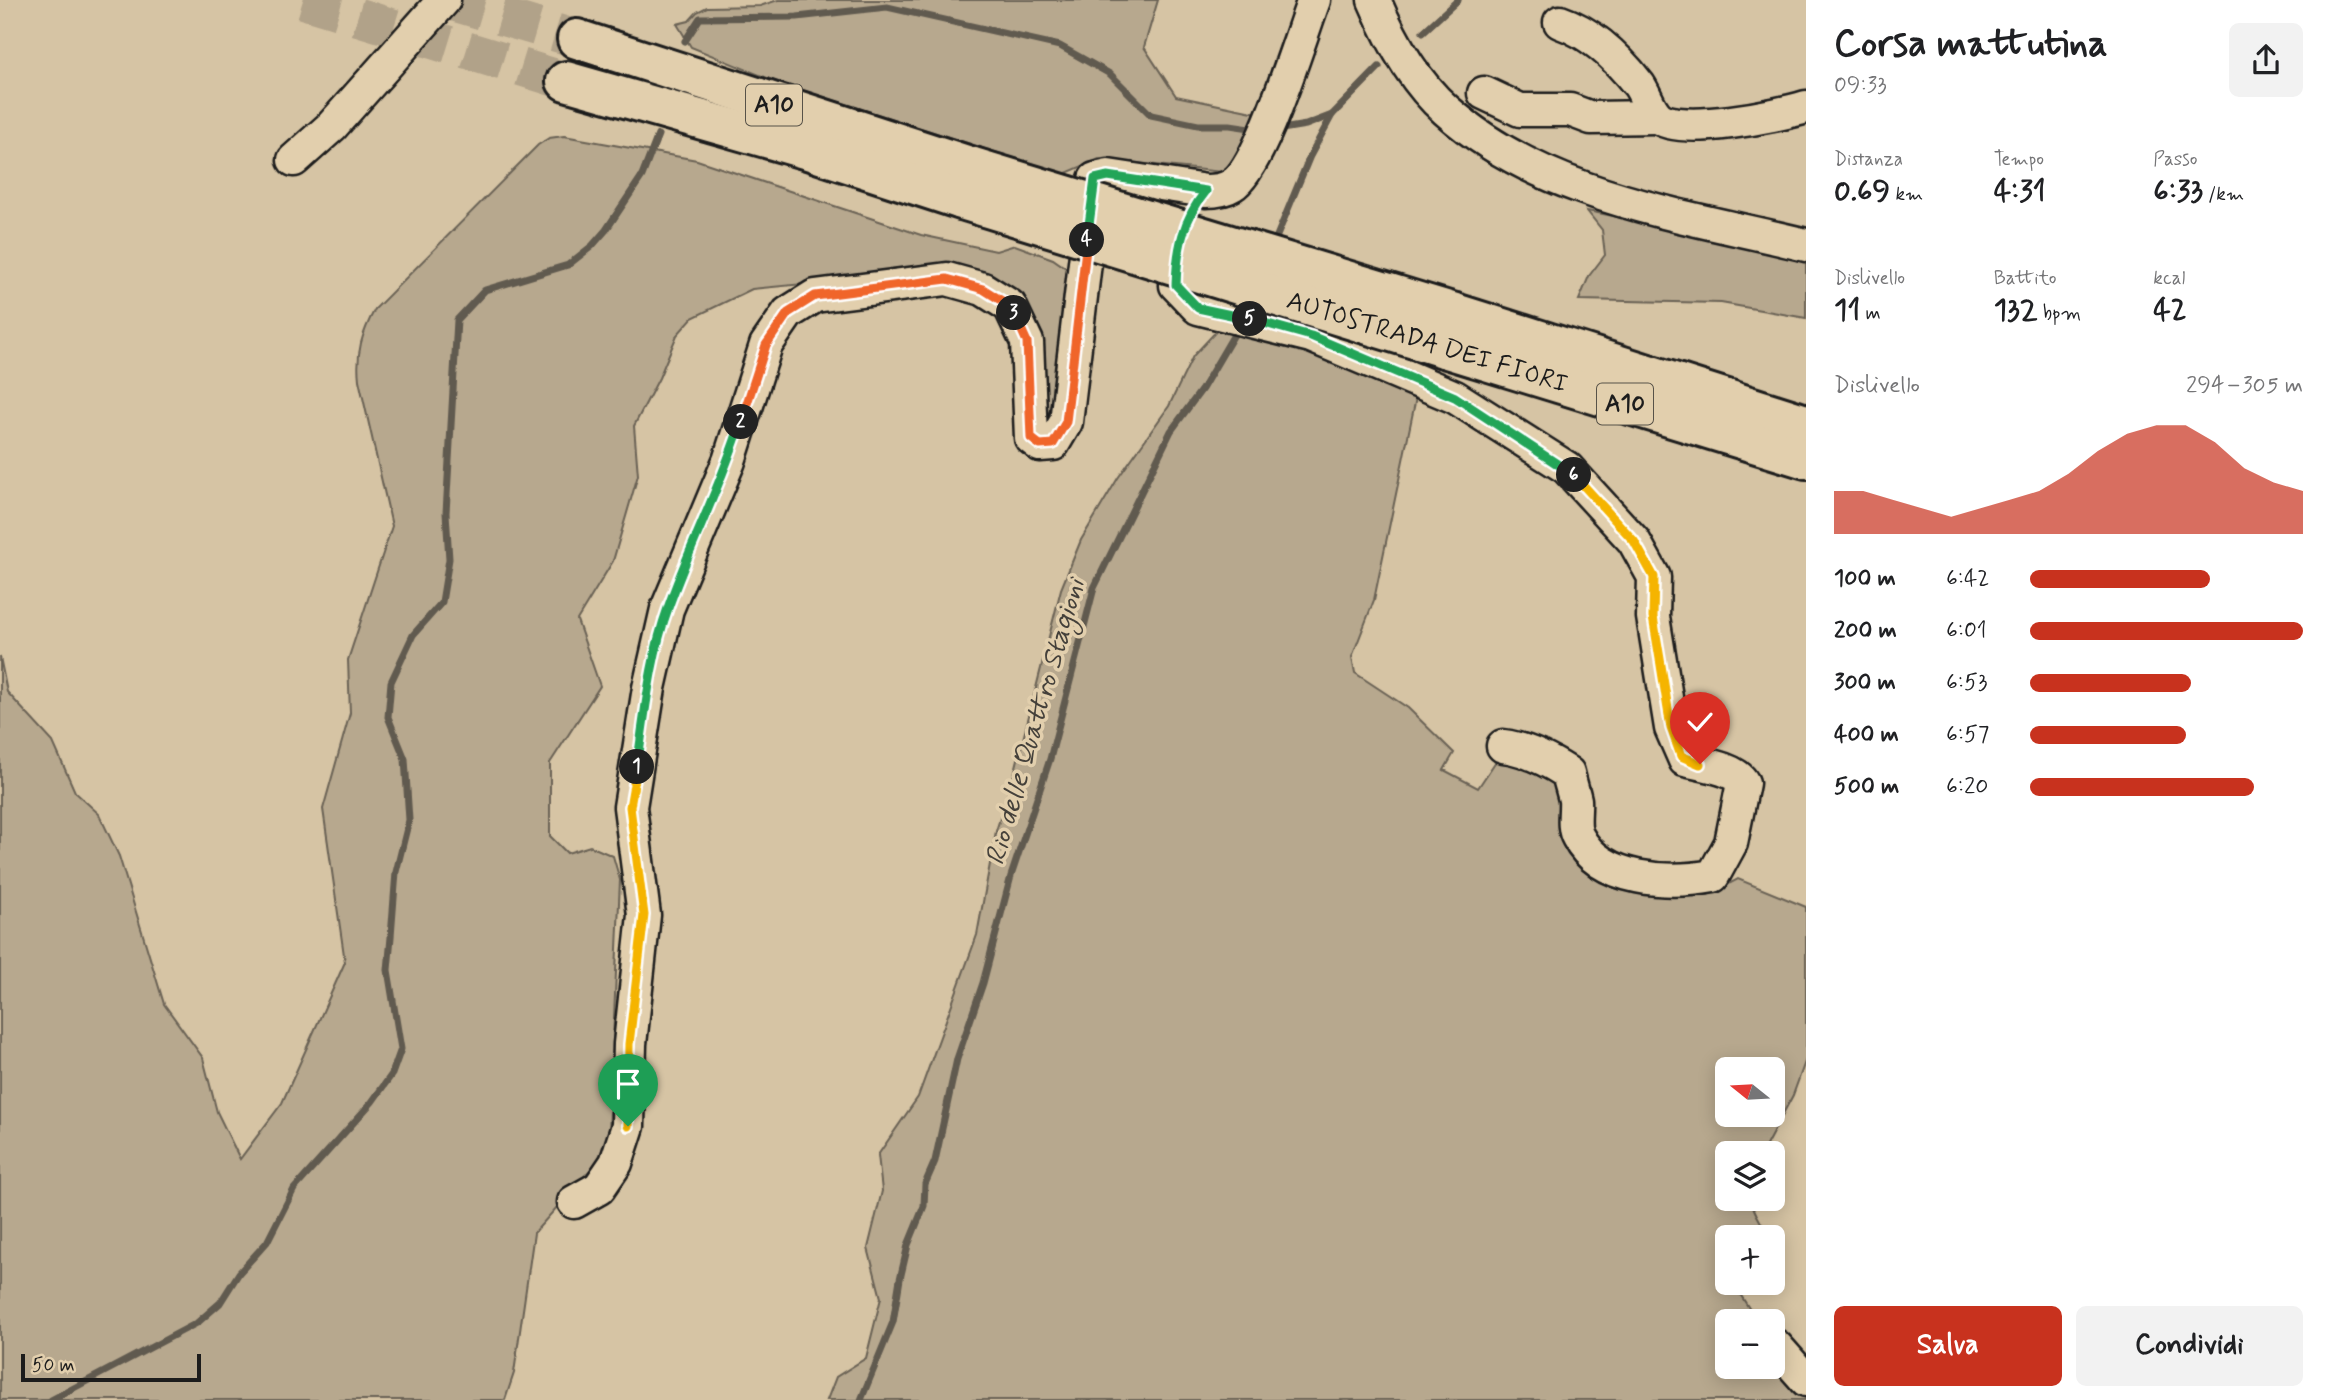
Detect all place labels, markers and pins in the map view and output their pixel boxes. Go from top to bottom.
pin: 4 [1070,222,1104,258]
pin: 3 [996,296,1032,330]
pin: 5 [1232,302,1268,336]
pin: 2 [724,404,758,440]
pin: 6 [1556,458,1592,492]
pin [1670,692,1730,764]
pin: 1 [620,750,654,784]
pin [598,1054,658,1126]

